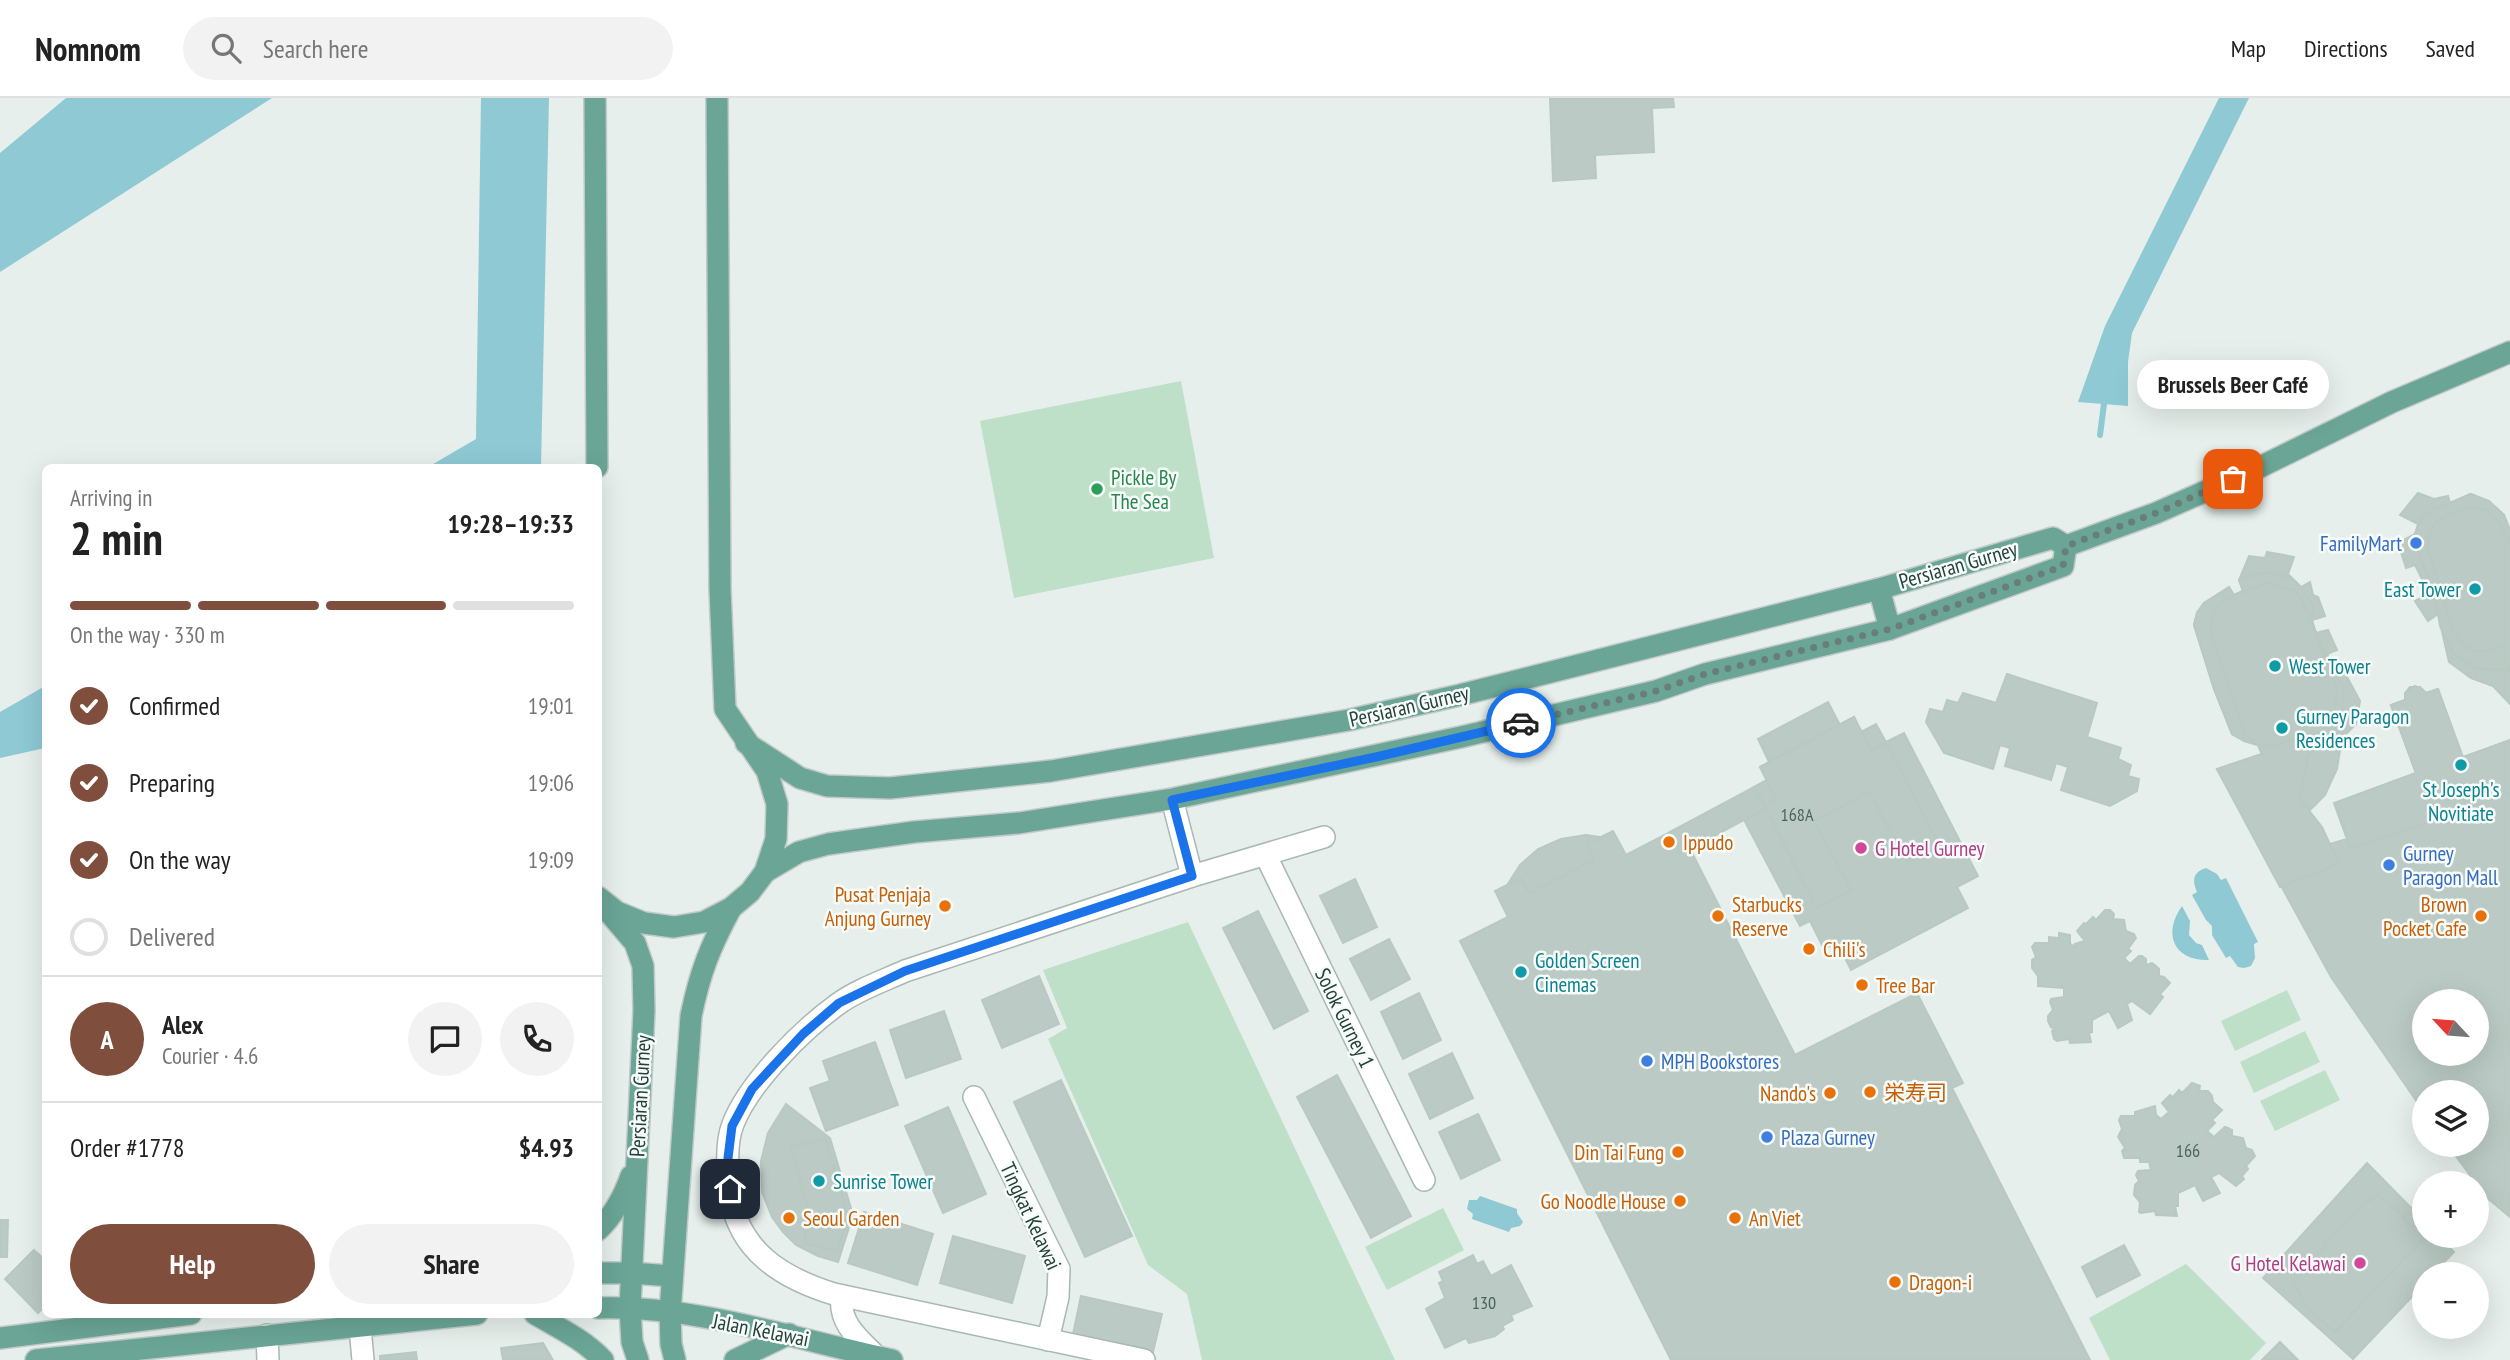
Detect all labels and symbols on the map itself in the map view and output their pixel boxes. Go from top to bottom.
callout: Brussels Beer Café [2137,360,2329,409]
pin [2203,449,2263,509]
place label: Pickle By The Sea [1111,464,1177,515]
marker: Pickle By The Sea [1089,481,1105,497]
place label: FamilyMart [2320,530,2402,557]
street label: Persiaran Gurney [1896,535,2020,595]
marker: FamilyMart [2408,535,2424,551]
place label: East Tower [2384,576,2461,603]
marker: East Tower [2467,581,2483,597]
place label: West Tower [2289,653,2371,680]
marker: West Tower [2267,658,2283,674]
street label: Persiaran Gurney [1347,679,1471,733]
courier [1486,688,1556,758]
place label: Gurney Paragon Residences [2296,703,2409,754]
marker: Gurney Paragon Residences [2274,720,2290,736]
marker: St Joseph's Novitiate [2453,757,2469,773]
place label: St Joseph's Novitiate [2422,776,2500,827]
house number: 168A [1781,803,1814,826]
place label: Ippudo [1683,829,1733,856]
marker: Ippudo [1661,834,1677,850]
place label: G Hotel Gurney [1875,835,1984,862]
marker: G Hotel Gurney [1853,840,1869,856]
place label: Gurney Paragon Mall [2403,840,2498,891]
marker: Gurney Paragon Mall [2381,857,2397,873]
place label: Pusat Penjaja Anjung Gurney [825,881,931,932]
place label: Starbucks Reserve [1732,891,1802,942]
place label: Brown Pocket Cafe [2383,891,2467,942]
marker: Pusat Penjaja Anjung Gurney [937,898,953,914]
marker: Starbucks Reserve [1710,908,1726,924]
marker: Brown Pocket Cafe [2473,908,2489,924]
place label: Chili's [1823,936,1866,963]
marker: Chili's [1801,941,1817,957]
place label: Golden Screen Cinemas [1535,947,1639,998]
street label: Solok Gurney 1 [1309,964,1381,1072]
marker: Golden Screen Cinemas [1513,964,1529,980]
place label: Tree Bar [1876,972,1935,999]
marker: Tree Bar [1854,977,1870,993]
north arrow [2412,989,2488,1066]
street label: Persiaran Gurney [623,1034,657,1158]
place label: MPH Bookstores [1661,1048,1779,1075]
marker: MPH Bookstores [1639,1053,1655,1069]
place label: 栄寿司 [1884,1079,1947,1106]
place label: Nando's [1760,1080,1816,1107]
marker: 栄寿司 [1862,1084,1878,1100]
marker: Nando's [1822,1085,1838,1101]
place label: Plaza Gurney [1781,1124,1875,1151]
marker: Plaza Gurney [1759,1129,1775,1145]
place label: Din Tai Fung [1574,1139,1664,1166]
house number: 166 [2176,1139,2200,1162]
marker: Din Tai Fung [1670,1144,1686,1160]
street label: Tingkat Kelawai [994,1158,1068,1274]
pin [700,1159,760,1219]
place label: Sunrise Tower [833,1168,933,1195]
marker: Sunrise Tower [811,1173,827,1189]
place label: Go Noodle House [1540,1188,1666,1215]
marker: Go Noodle House [1672,1193,1688,1209]
place label: Seoul Garden [803,1205,900,1232]
place label: An Viet [1749,1205,1801,1232]
marker: Seoul Garden [781,1210,797,1226]
marker: An Viet [1727,1210,1743,1226]
place label: G Hotel Kelawai [2230,1250,2346,1277]
marker: G Hotel Kelawai [2352,1255,2368,1271]
place label: Dragon-i [1909,1269,1972,1296]
marker: Dragon-i [1887,1274,1903,1290]
house number: 130 [1472,1291,1496,1314]
street label: Jalan Kelawai [710,1307,811,1353]

